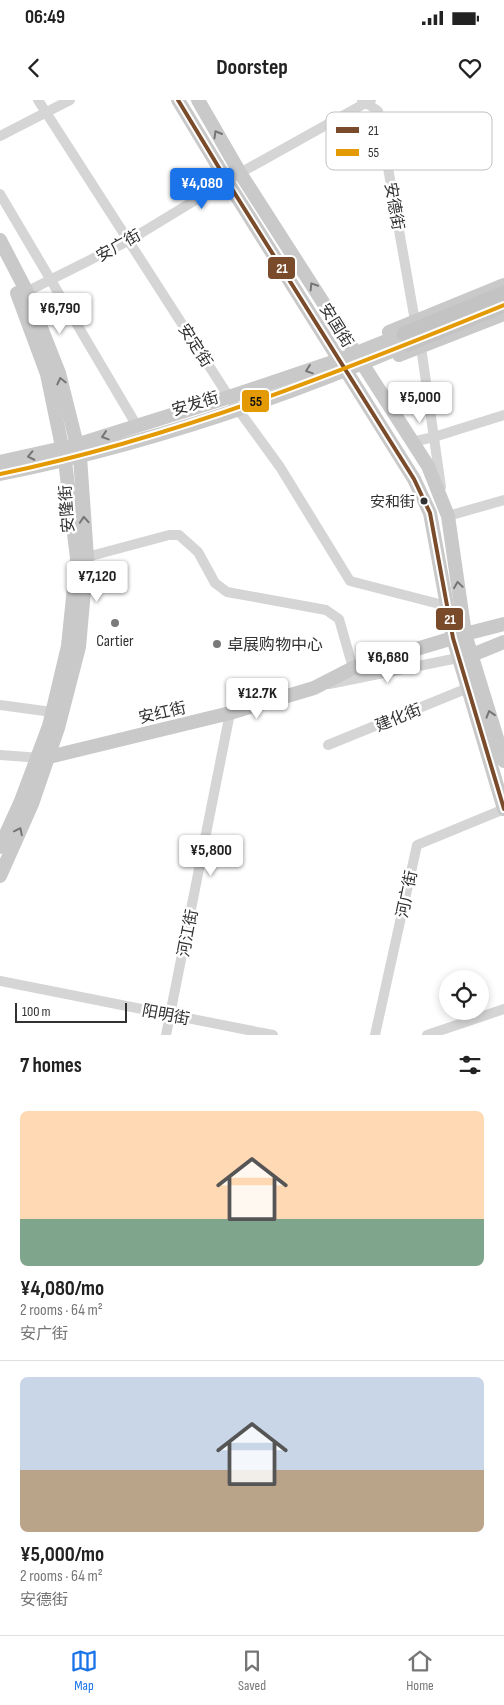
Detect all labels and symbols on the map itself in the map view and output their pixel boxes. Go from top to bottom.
legend [326,112,492,170]
text: 21 [368,122,379,139]
one-way arrow [214,130,224,139]
text: 55 [368,144,380,161]
pin: ¥4,080 [161,168,243,210]
street label: 安德街 [380,181,407,232]
street label: 安广街 [93,226,144,266]
line badge: 21 [267,256,296,280]
text: 21 [276,260,288,277]
one-way arrow [309,283,319,292]
pin: ¥6,790 [19,292,101,335]
street label: 安国街 [315,300,357,351]
street label: 安定街 [174,321,216,371]
one-way arrow [305,364,314,374]
one-way arrow [56,376,67,385]
pin: ¥5,000 [379,382,461,424]
street label: 安发街 [170,388,221,421]
line badge: 55 [241,389,270,413]
text: 55 [250,393,262,410]
one-way arrow [101,431,109,441]
one-way arrow [27,450,36,460]
street label: 安隆街 [56,484,79,534]
place label: 安和街 [370,493,415,512]
marker: 安和街 [419,496,429,506]
one-way arrow [79,516,90,524]
pin: ¥7,120 [56,560,138,603]
one-way arrow [453,581,463,590]
line badge: 21 [435,607,464,631]
text: 21 [444,611,456,628]
marker: Cartier [109,617,121,629]
place label: Cartier [96,632,134,651]
place label: 卓展购物中心 [227,636,323,655]
marker: 卓展购物中心 [211,638,223,650]
pin: ¥6,680 [347,642,429,684]
pin: ¥12.7K [216,678,298,720]
street label: 安红街 [137,699,188,728]
street label: 建化街 [373,701,424,736]
one-way arrow [485,711,495,719]
one-way arrow [13,827,23,836]
pin: ¥5,800 [170,834,252,877]
street label: 河广街 [393,869,422,920]
street label: 河江街 [175,908,202,959]
scale bar [15,1000,128,1023]
street label: 阳明街 [140,1002,191,1029]

